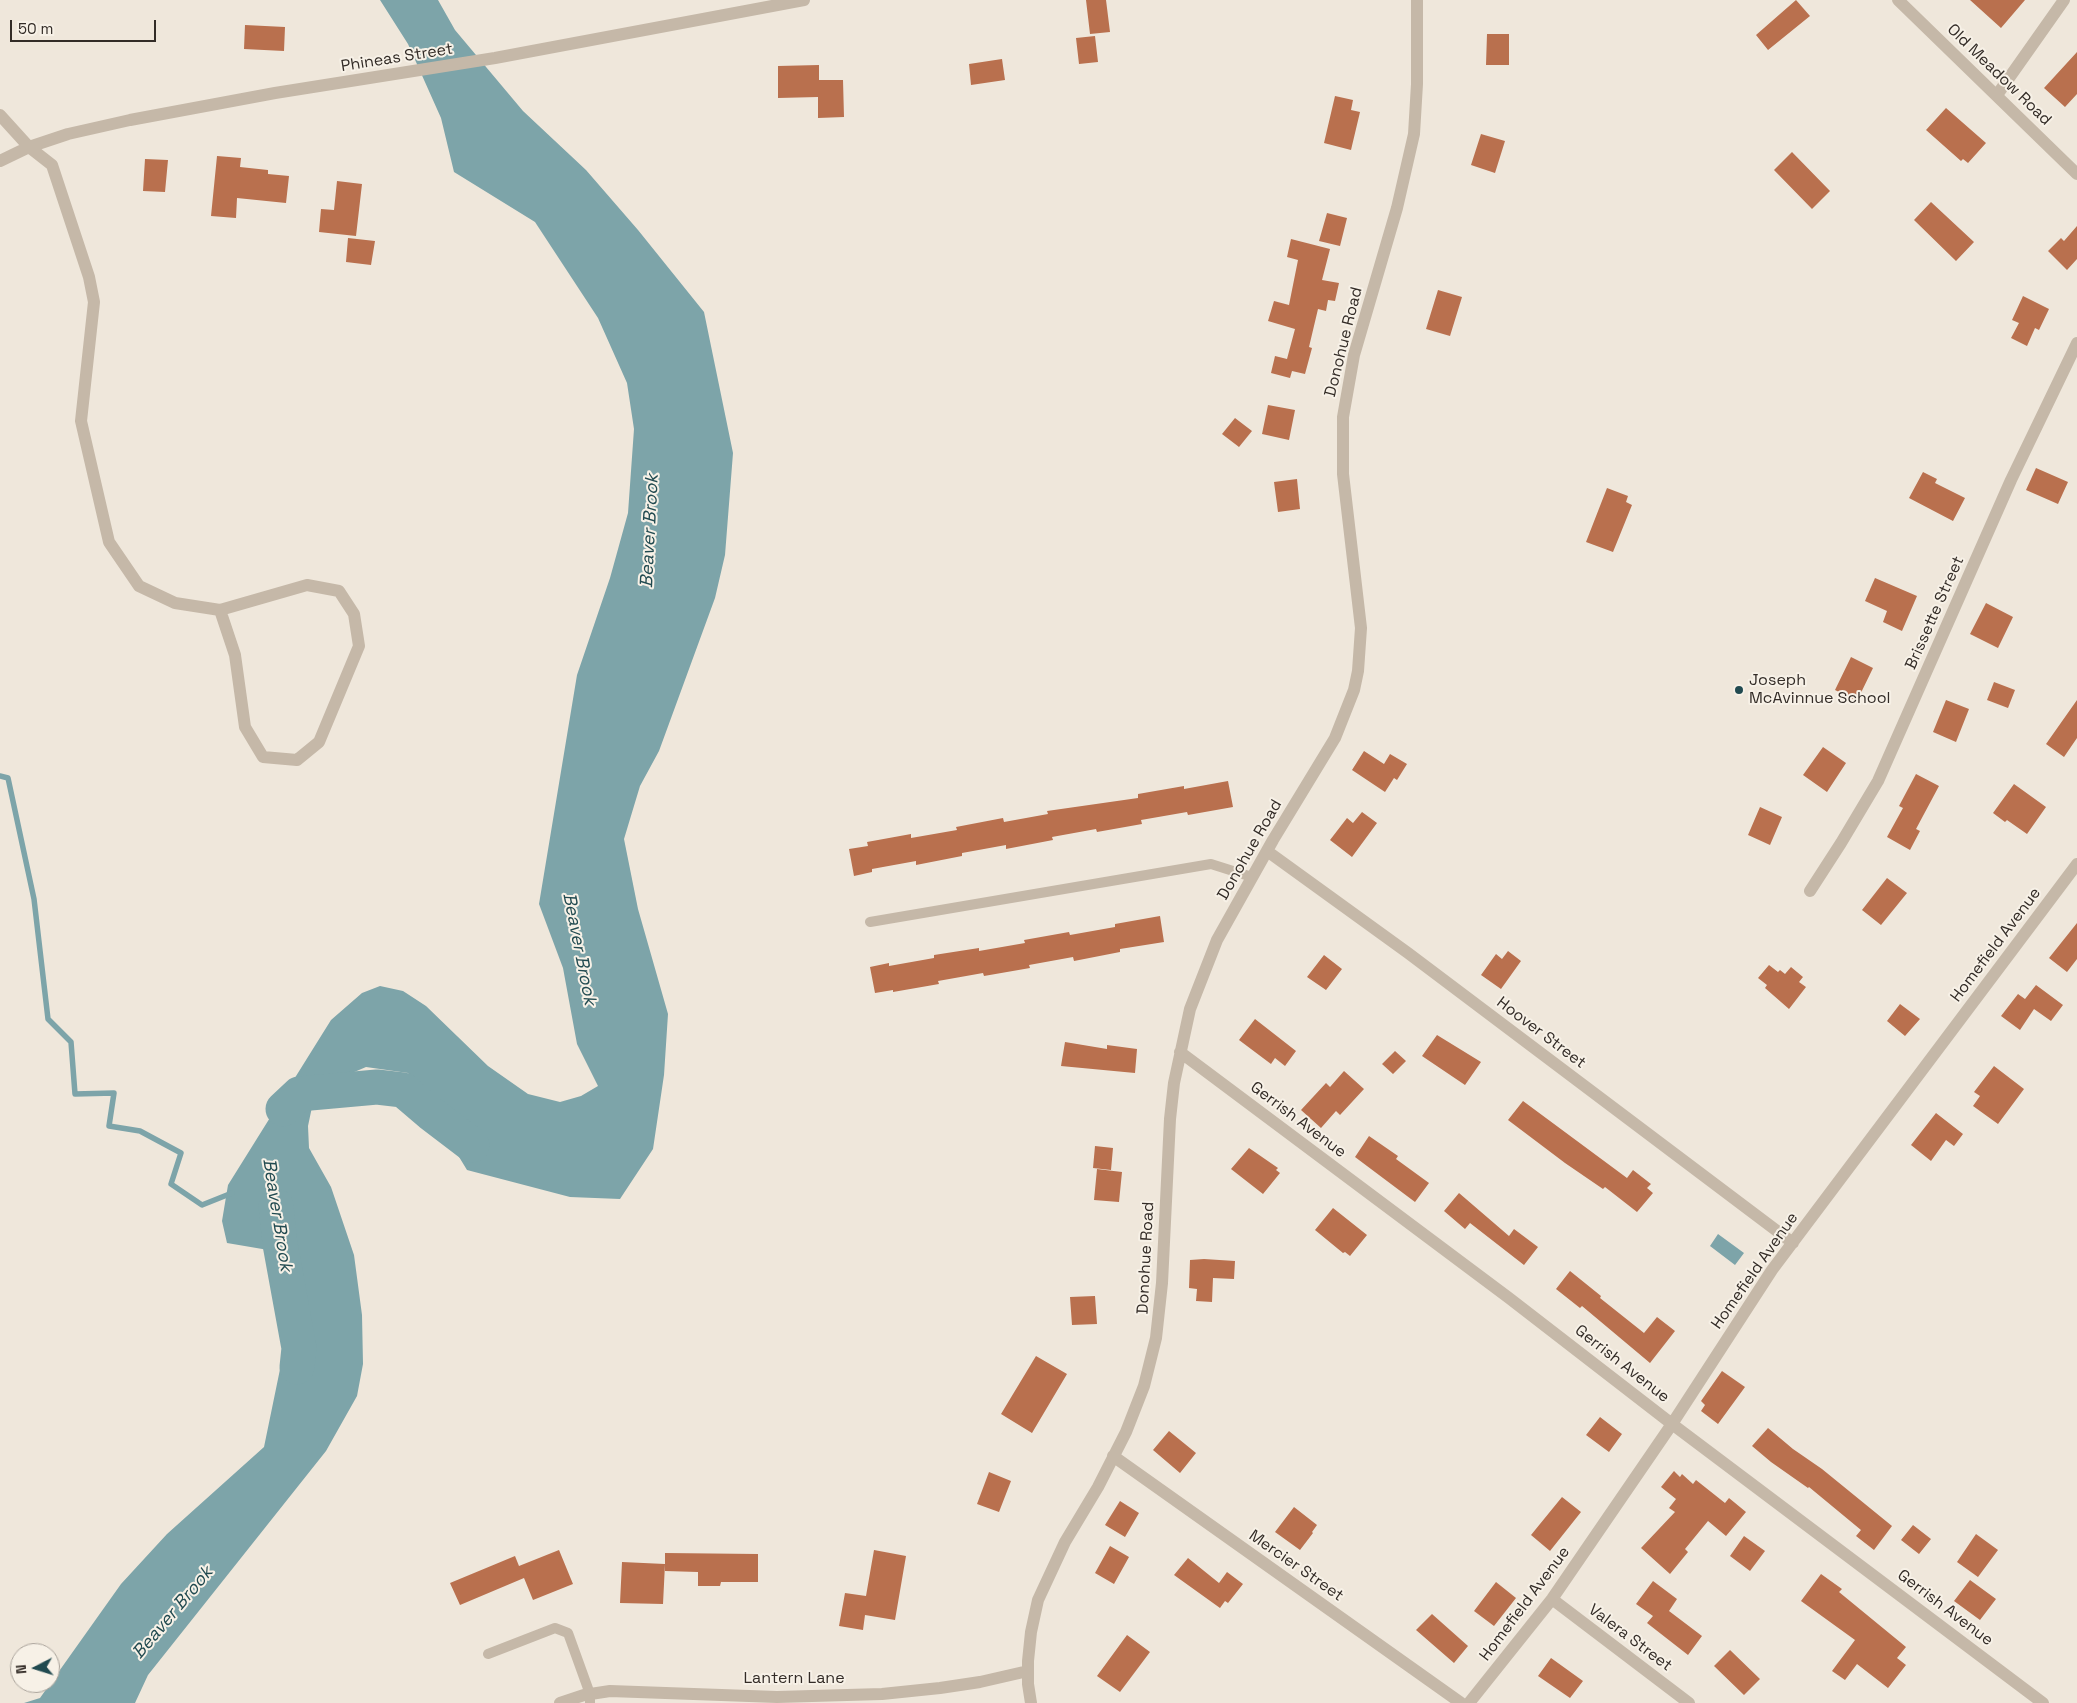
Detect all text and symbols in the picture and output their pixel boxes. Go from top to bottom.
scale bar [12,10,159,42]
text: 50 m [18,19,53,38]
street label: Old Meadow Road [1943,20,2055,130]
street label: Phineas Street [340,40,454,76]
street label: Donohue Road [1321,285,1367,399]
water label: Beaver Brook [636,473,664,589]
street label: Brissette Street [1901,553,1969,673]
place label: Joseph McAvinnue School [1749,671,1890,709]
marker: Joseph McAvinnue School [1733,684,1745,696]
street label: Donohue Road [1214,796,1286,904]
street label: Homefield Avenue [1947,884,2045,1006]
water label: Beaver Brook [558,891,600,1007]
street label: Hoover Street [1493,993,1589,1073]
street label: Gerrish Avenue [1246,1078,1350,1162]
water label: Beaver Brook [257,1157,297,1273]
street label: Donohue Road [1133,1201,1159,1315]
street label: Homefield Avenue [1707,1209,1803,1333]
street label: Gerrish Avenue [1571,1321,1673,1407]
street label: Mercier Street [1245,1526,1347,1606]
street label: Homefield Avenue [1476,1543,1574,1665]
water label: Beaver Brook [128,1562,218,1664]
street label: Gerrish Avenue [1893,1566,1997,1650]
street label: Valera Street [1584,1600,1676,1676]
north arrow [10,1643,60,1693]
text: N [12,1664,30,1675]
street label: Lantern Lane [743,1669,845,1689]

